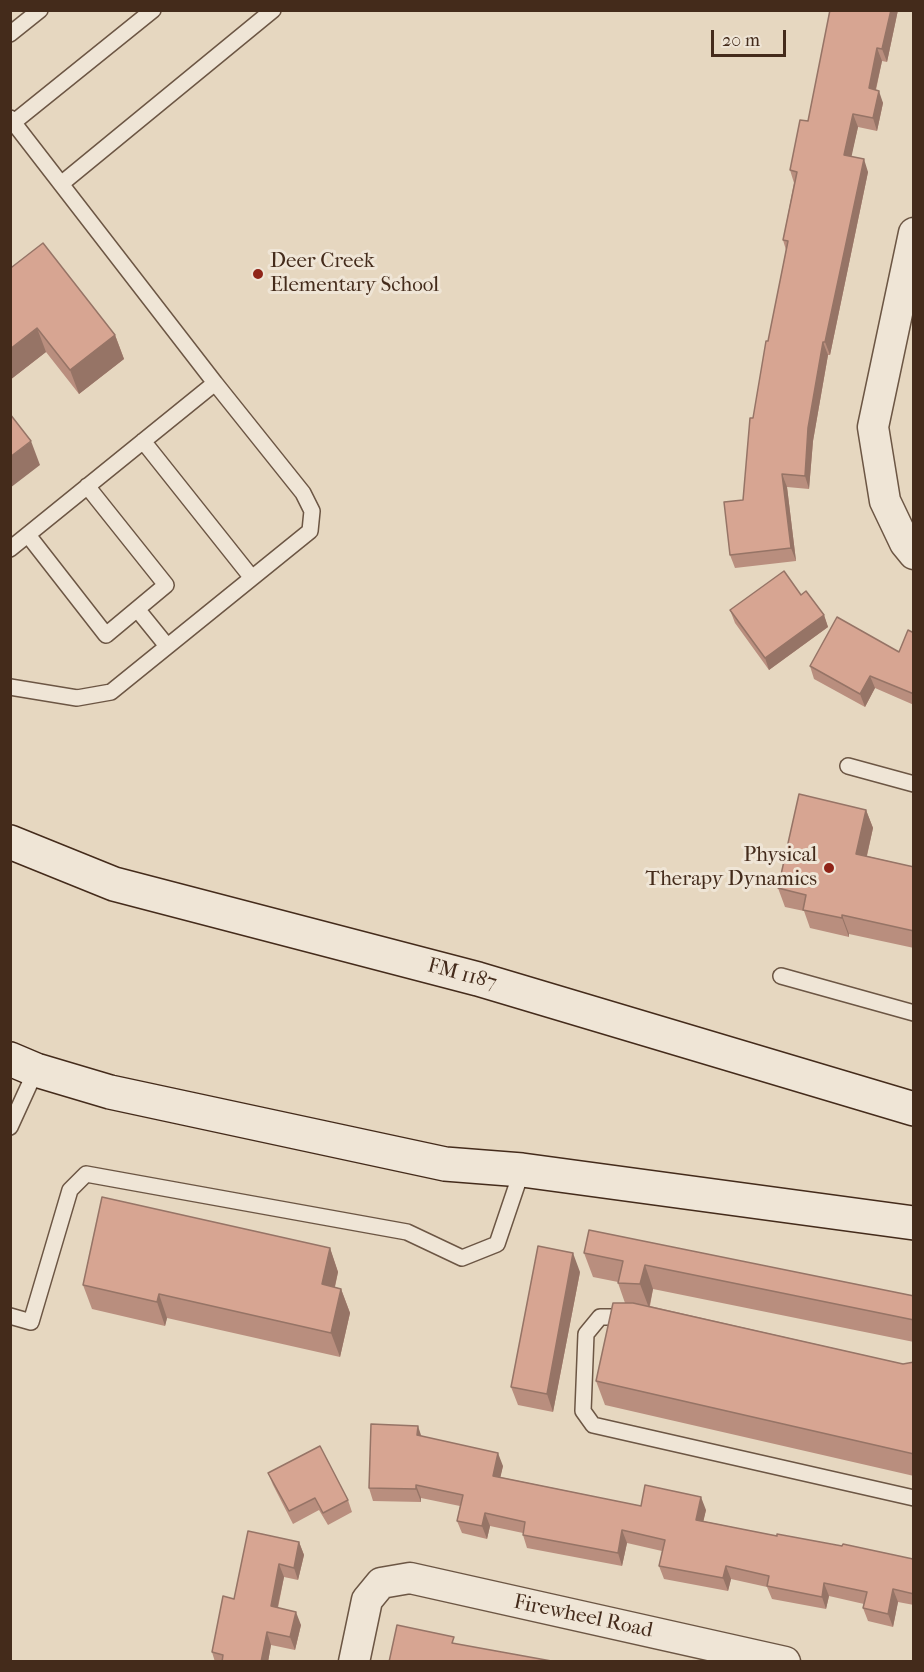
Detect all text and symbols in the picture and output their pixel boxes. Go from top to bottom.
scale bar [714,18,789,56]
text: 20 m [722,30,760,51]
place label: Deer Creek Elementary School [270,249,439,299]
marker: Deer Creek Elementary School [251,267,265,281]
place label: Physical Therapy Dynamics [646,843,817,893]
marker: Physical Therapy Dynamics [822,861,836,875]
street label: FM 1187 [425,954,499,996]
street label: Firewheel Road [511,1590,655,1644]

